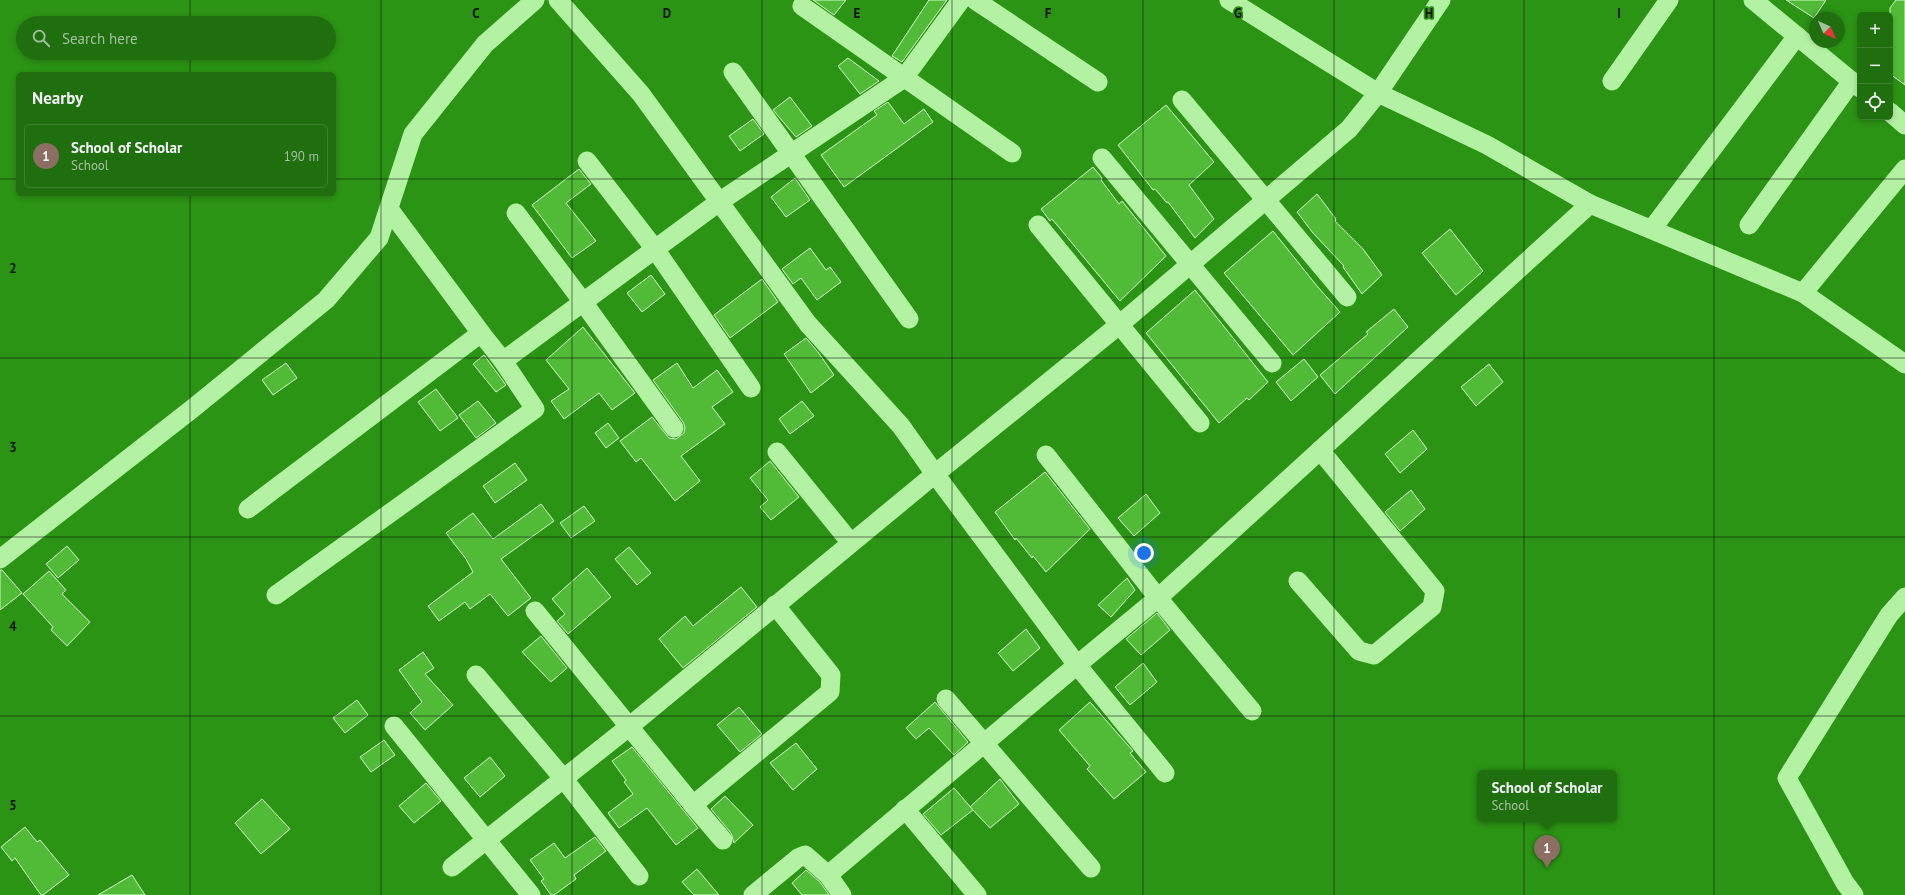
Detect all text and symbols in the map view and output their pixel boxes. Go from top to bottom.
text: C [472,5,480,22]
text: D [663,5,671,22]
text: E [854,5,861,22]
text: F [1045,5,1052,22]
text: G [1234,5,1242,22]
text: H [1425,5,1433,22]
text: I [1617,5,1621,22]
north arrow [1809,12,1845,48]
map controls [1857,12,1893,120]
button: + [1857,12,1893,48]
search box [16,16,336,60]
icon: search [30,27,52,49]
text: Search here [62,29,138,48]
button: − [1857,48,1893,84]
button: locate [1857,84,1893,120]
text: Nearby [32,87,83,109]
text: School of Scholar [71,138,182,157]
text: 1 [42,148,50,165]
text: 190 m [284,148,319,165]
text: School [71,157,109,174]
text: 2 [9,260,17,277]
text: 3 [9,439,17,456]
your location [1134,543,1154,563]
text: 4 [9,618,17,635]
popup [1477,770,1617,822]
text: School of Scholar [1491,778,1603,797]
text: 5 [9,797,17,814]
text: School [1491,797,1529,814]
pin: 1 [1534,835,1560,868]

